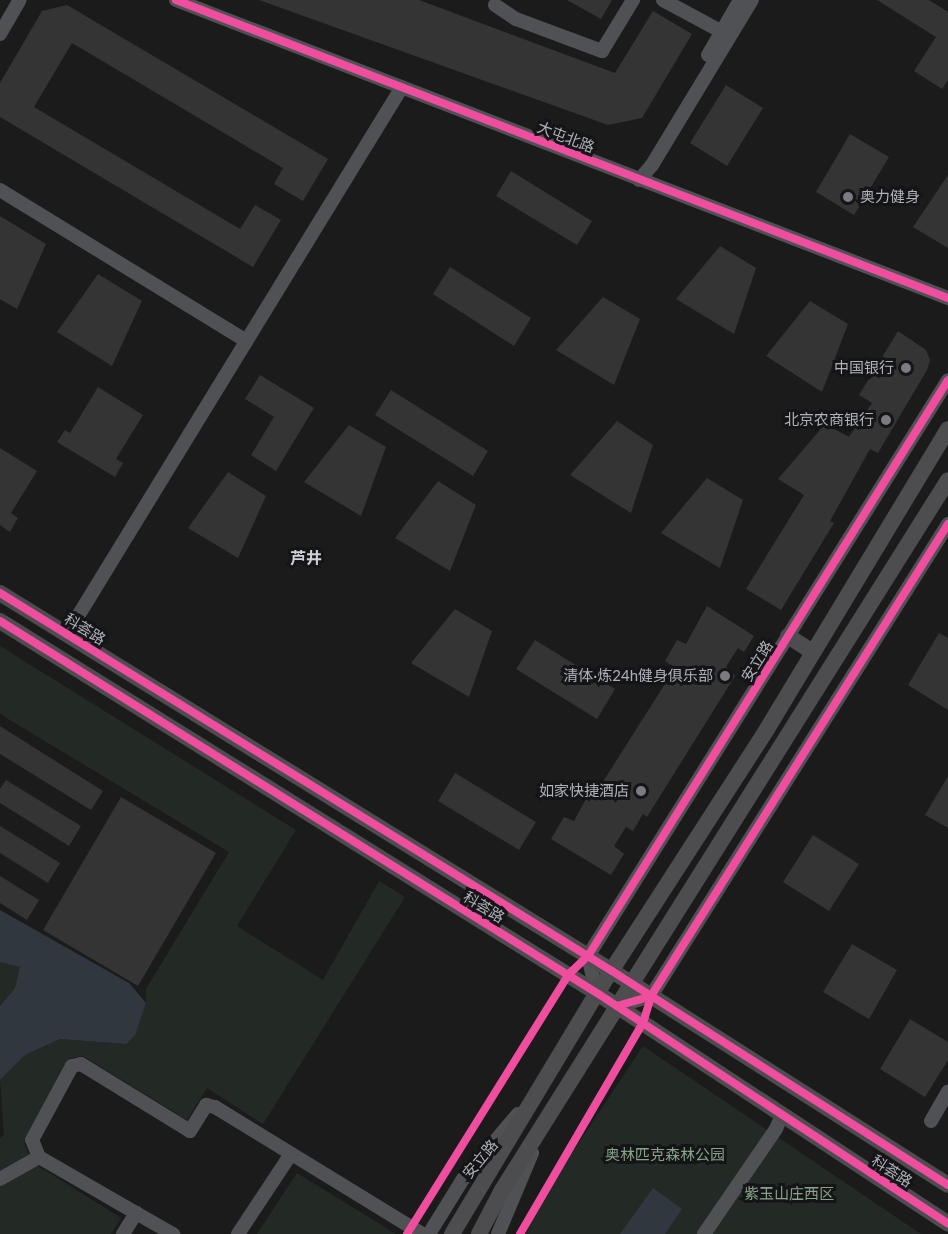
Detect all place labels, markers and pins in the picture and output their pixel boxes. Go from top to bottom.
place label: 奥力健身 [860,188,920,206]
marker: 奥力健身 [841,190,855,204]
place label: 中国银行 [834,359,894,377]
marker: 中国银行 [899,361,913,375]
place label: 北京农商银行 [784,411,874,429]
marker: 北京农商银行 [879,413,893,427]
place label: 清体·炼24h健身俱乐部 [563,667,713,685]
marker: 清体·炼24h健身俱乐部 [718,669,732,683]
place label: 如家快捷酒店 [539,782,629,800]
marker: 如家快捷酒店 [634,784,648,798]

